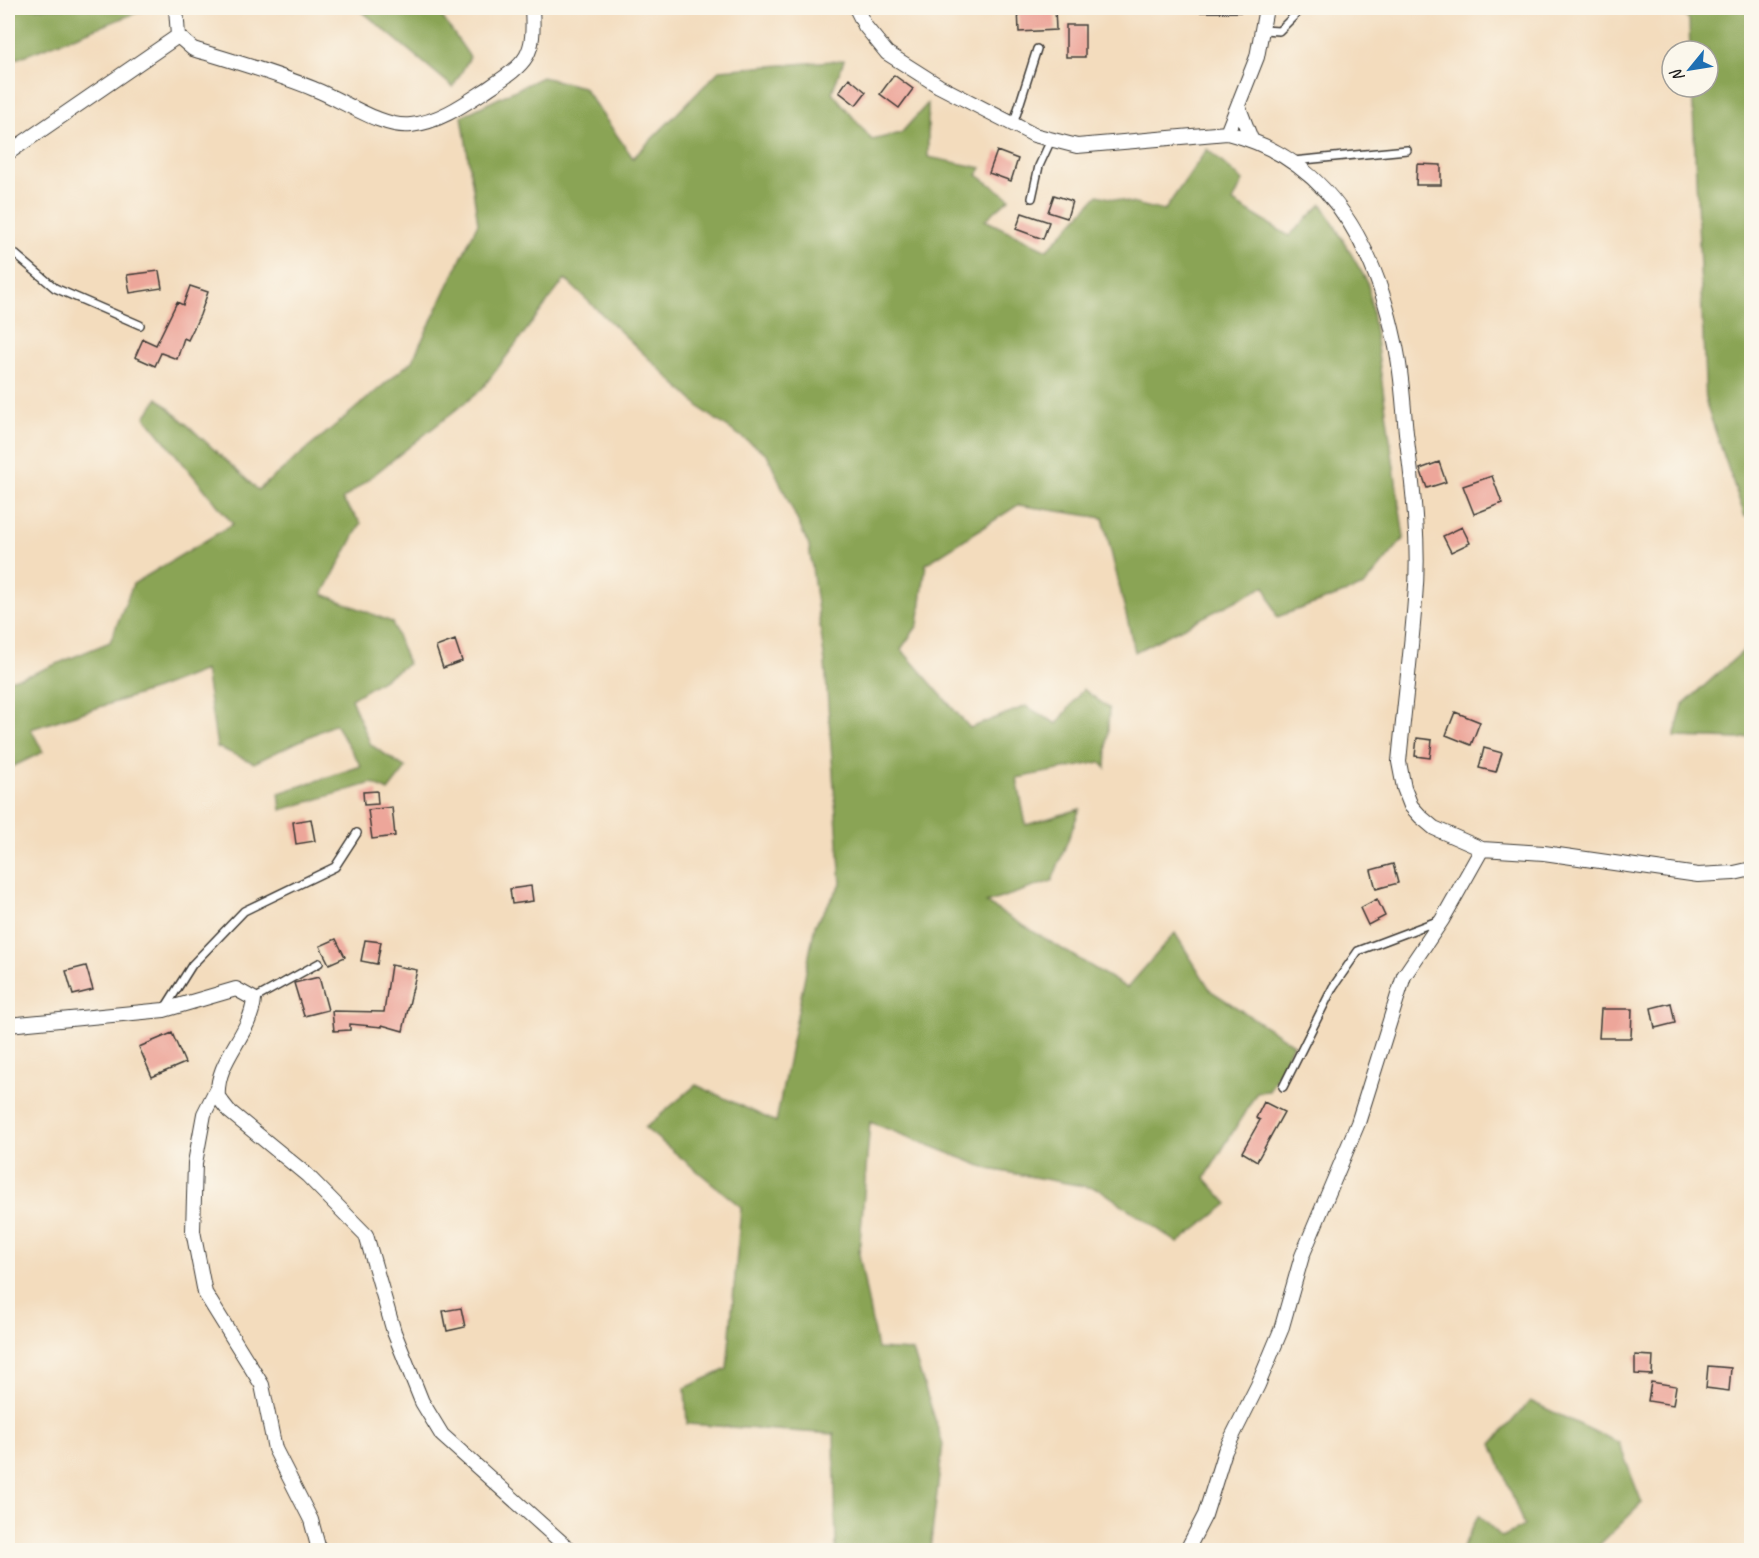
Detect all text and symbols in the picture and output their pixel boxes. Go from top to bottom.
north arrow [1660,39,1720,99]
text: N [1665,64,1689,85]

